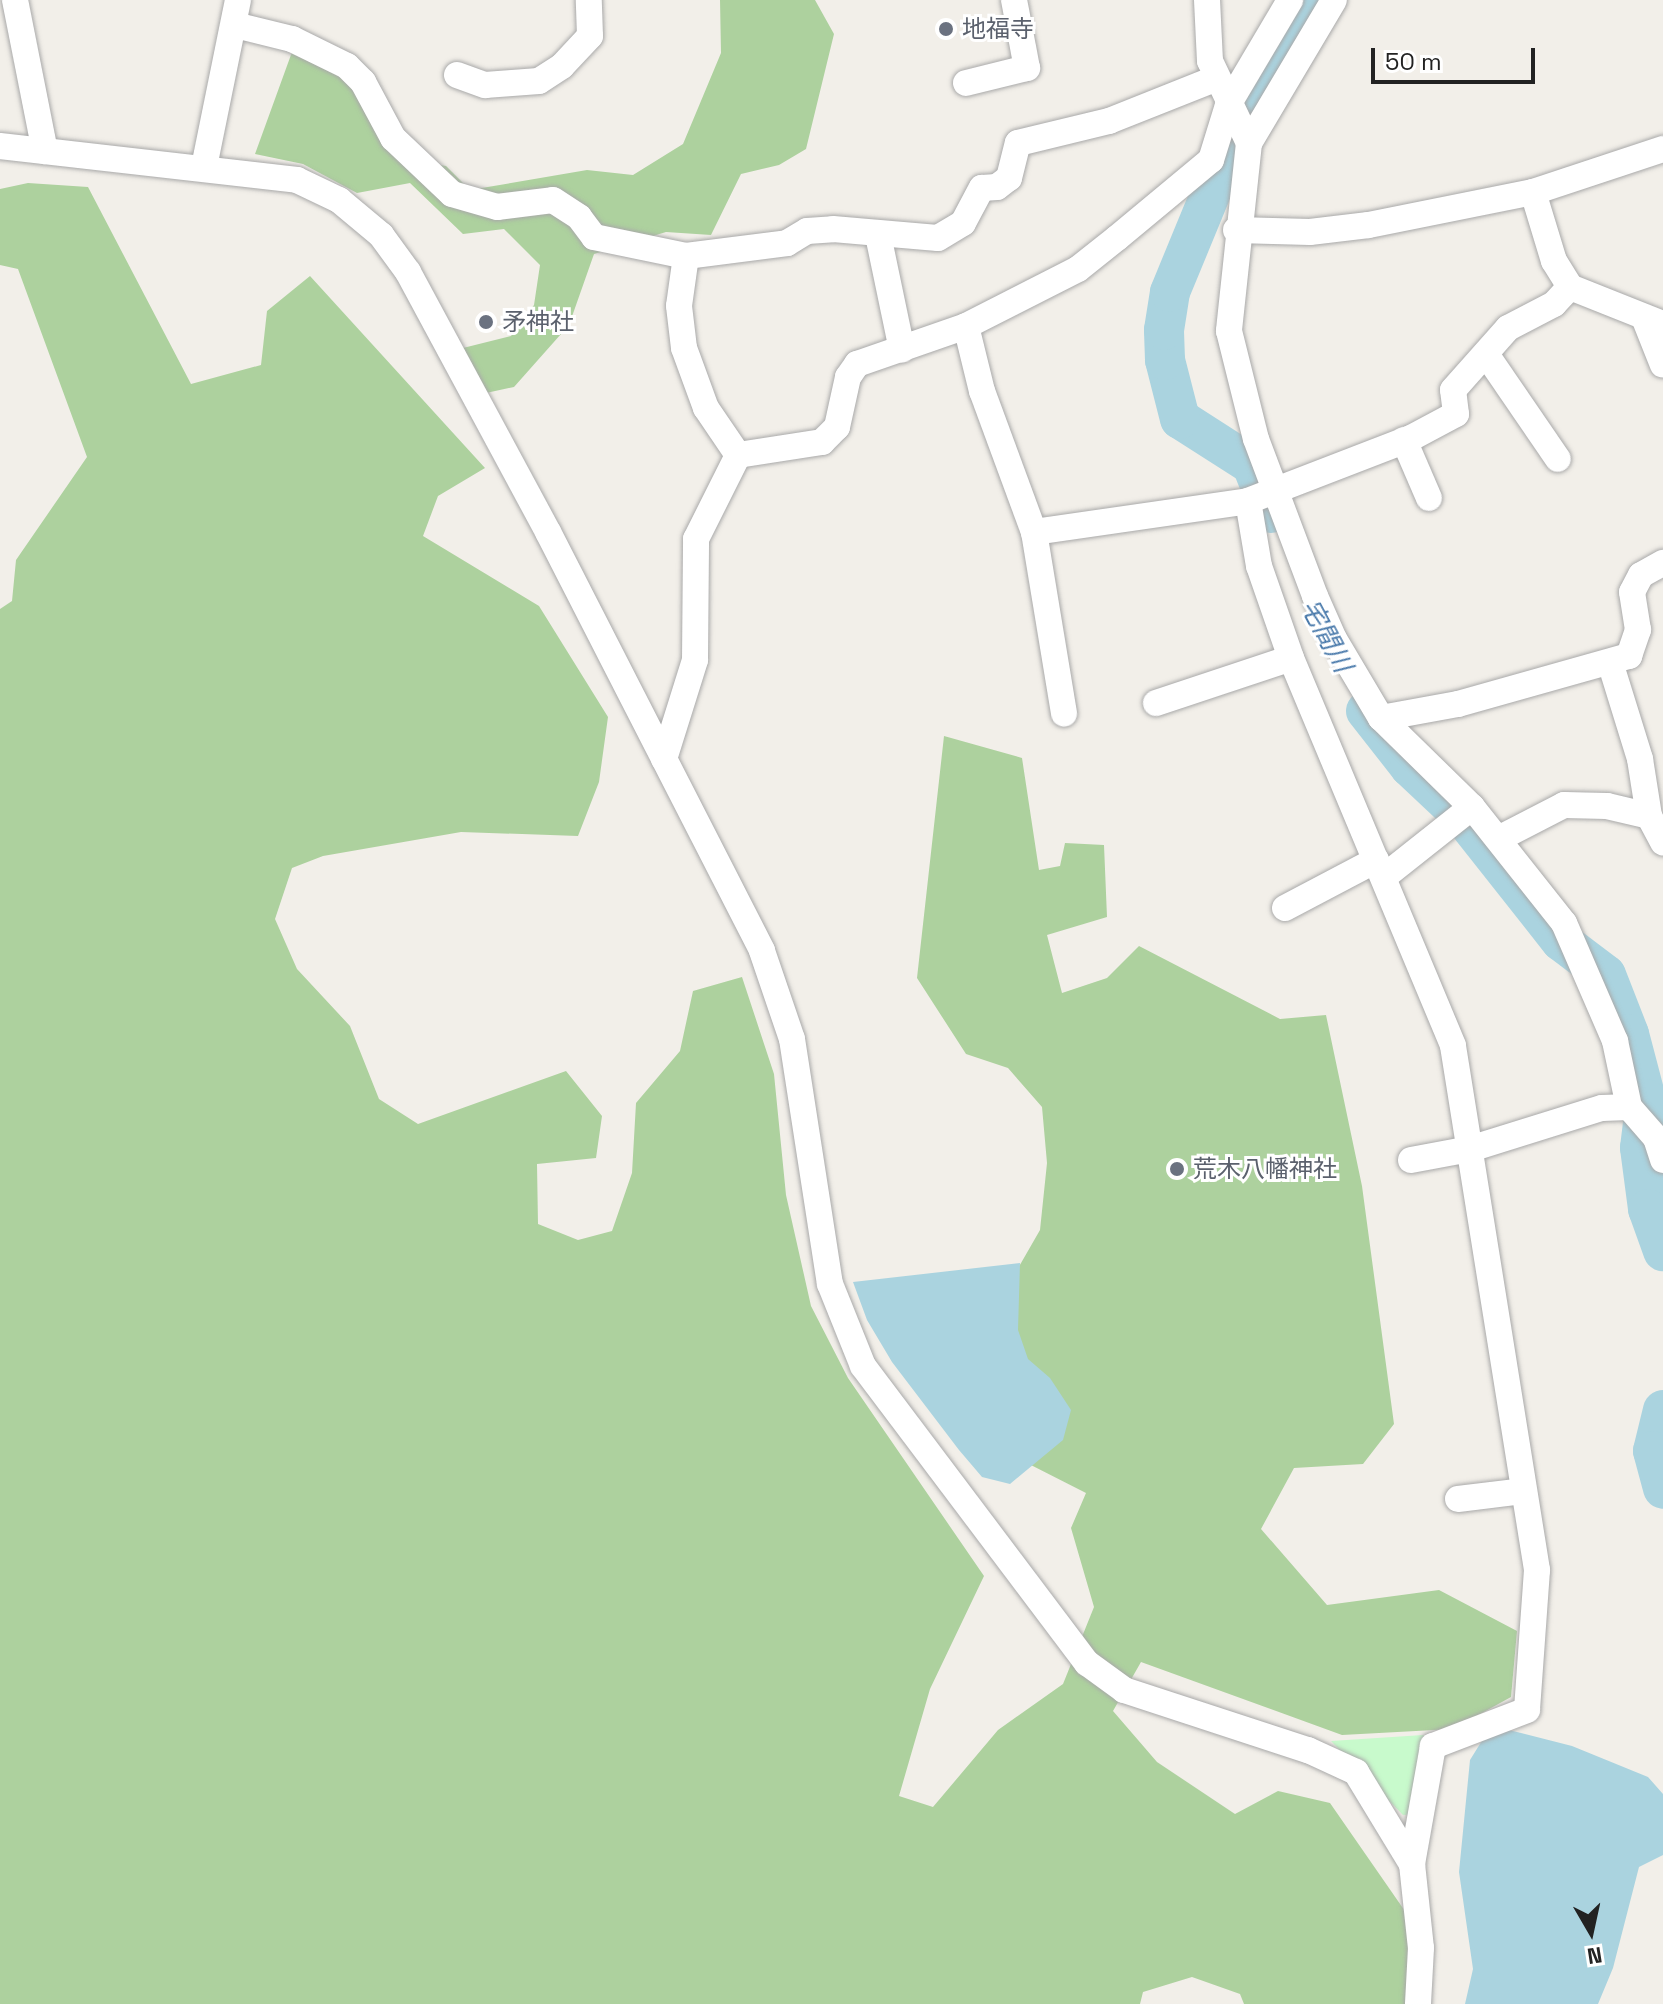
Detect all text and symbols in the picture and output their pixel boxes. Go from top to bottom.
place label: 地福寺 [962,15,1034,43]
marker: 地福寺 [937,20,955,38]
scale bar [1375,32,1539,82]
text: 50 m [1385,46,1442,77]
place label: 矛神社 [502,308,574,336]
marker: 矛神社 [477,313,495,331]
water label: 宅間川 [1294,594,1358,678]
place label: 荒木八幡神社 [1193,1155,1337,1183]
marker: 荒木八幡神社 [1168,1160,1186,1178]
north arrow [1551,1892,1631,1972]
text: N [1585,1941,1604,1971]

